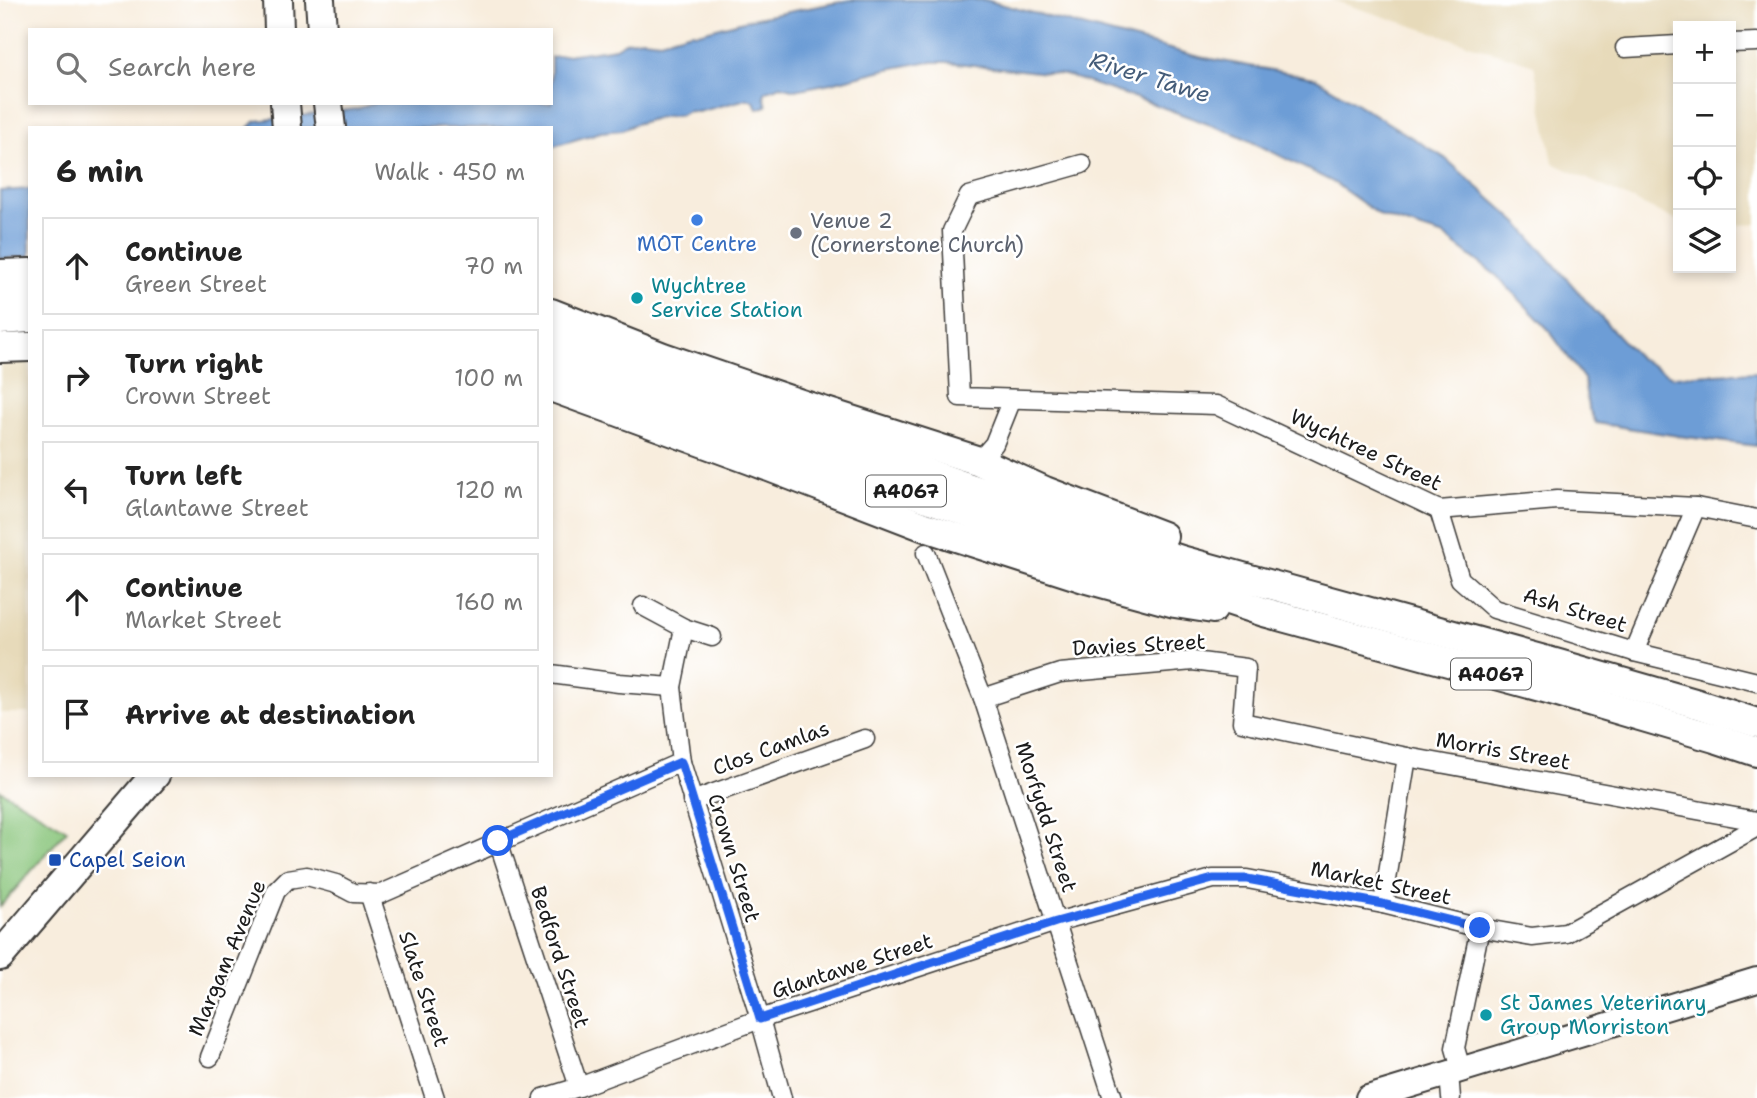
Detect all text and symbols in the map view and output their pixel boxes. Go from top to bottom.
map controls [1673,21,1736,273]
button: + [1673,21,1736,84]
search box [28,28,553,105]
water label: River Tawe [1086,44,1214,110]
icon: search [52,48,90,86]
text: Search here [108,49,257,84]
button: − [1673,84,1736,147]
button: locate [1673,147,1736,210]
text: 6 min [56,151,143,192]
text: Walk · 450 m [374,157,525,187]
place label: Venue 2 (Cornerstone Church) [810,207,1024,259]
button: layers [1673,210,1736,273]
marker: MOT Centre [689,212,705,228]
marker: Venue 2 (Cornerstone Church) [788,225,804,241]
place label: MOT Centre [637,230,757,258]
text: Continue [125,234,243,269]
icon: ahead [58,247,96,285]
text: 70 m [464,251,523,281]
text: Green Street [125,269,267,299]
place label: Wychtree Service Station [651,272,803,324]
marker: Wychtree Service Station [629,290,645,306]
text: Turn right [125,346,263,381]
icon: right [58,359,96,397]
text: 100 m [454,363,523,393]
text: Crown Street [125,381,271,411]
street label: Wychtree Street [1285,403,1447,497]
text: Turn left [125,458,242,493]
icon: left [58,471,96,509]
text: 120 m [455,475,523,505]
road number: A4067 [866,476,946,506]
text: Glantawe Street [125,493,309,523]
text: Continue [125,570,243,605]
street label: Ash Street [1520,581,1630,639]
icon: ahead [58,583,96,621]
text: 160 m [455,587,523,617]
text: Market Street [125,605,282,635]
street label: Davies Street [1072,628,1206,662]
road number: A4067 [1451,659,1531,690]
icon: arrive [58,695,96,733]
text: Arrive at destination [125,697,415,732]
street label: Clos Camlas [709,714,833,782]
street label: Morris Street [1434,725,1572,777]
street label: Morfydd Street [1008,738,1084,896]
street label: Crown Street [701,790,767,926]
route start [482,825,513,856]
place label: Capel Seion [69,846,186,874]
marker: Capel Seion [47,852,63,868]
street label: Market Street [1308,854,1454,912]
street label: Margam Avenue [181,876,273,1040]
street label: Bedford Street [524,882,596,1032]
route end [1464,912,1495,943]
street label: Glantawe Street [768,927,936,1005]
street label: Slate Street [392,928,456,1050]
place label: St James Veterinary Group Morriston [1500,989,1707,1041]
marker: St James Veterinary Group Morriston [1478,1007,1494,1023]

